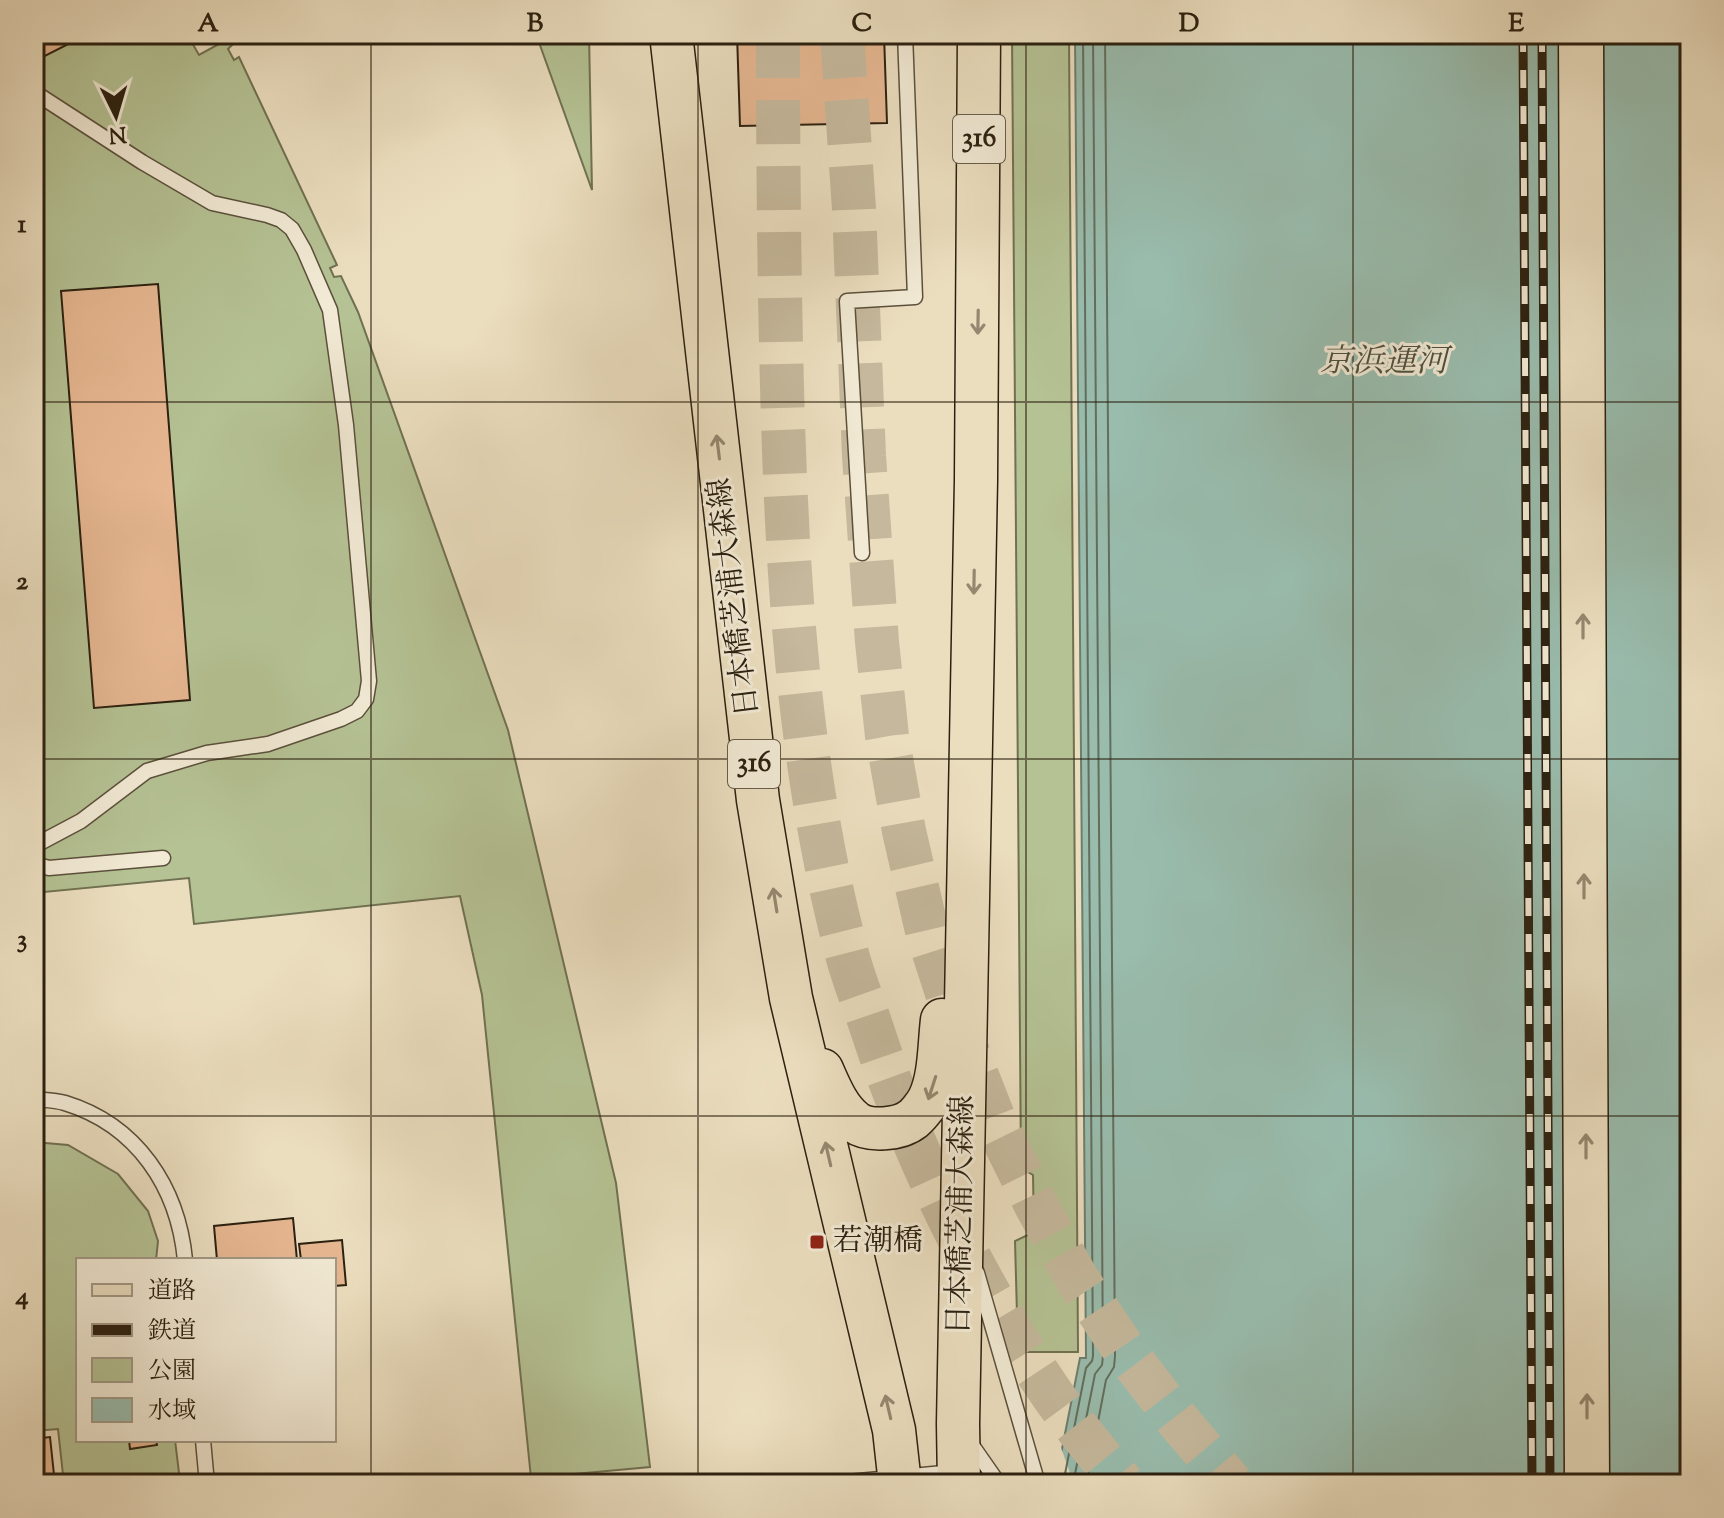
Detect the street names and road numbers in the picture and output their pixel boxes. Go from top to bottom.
road number: 316 [953,115,1005,163]
street label: 日本橋芝浦大森線 [699,475,771,719]
road number: 316 [728,740,780,788]
street label: 日本橋芝浦大森線 [938,1095,986,1335]

